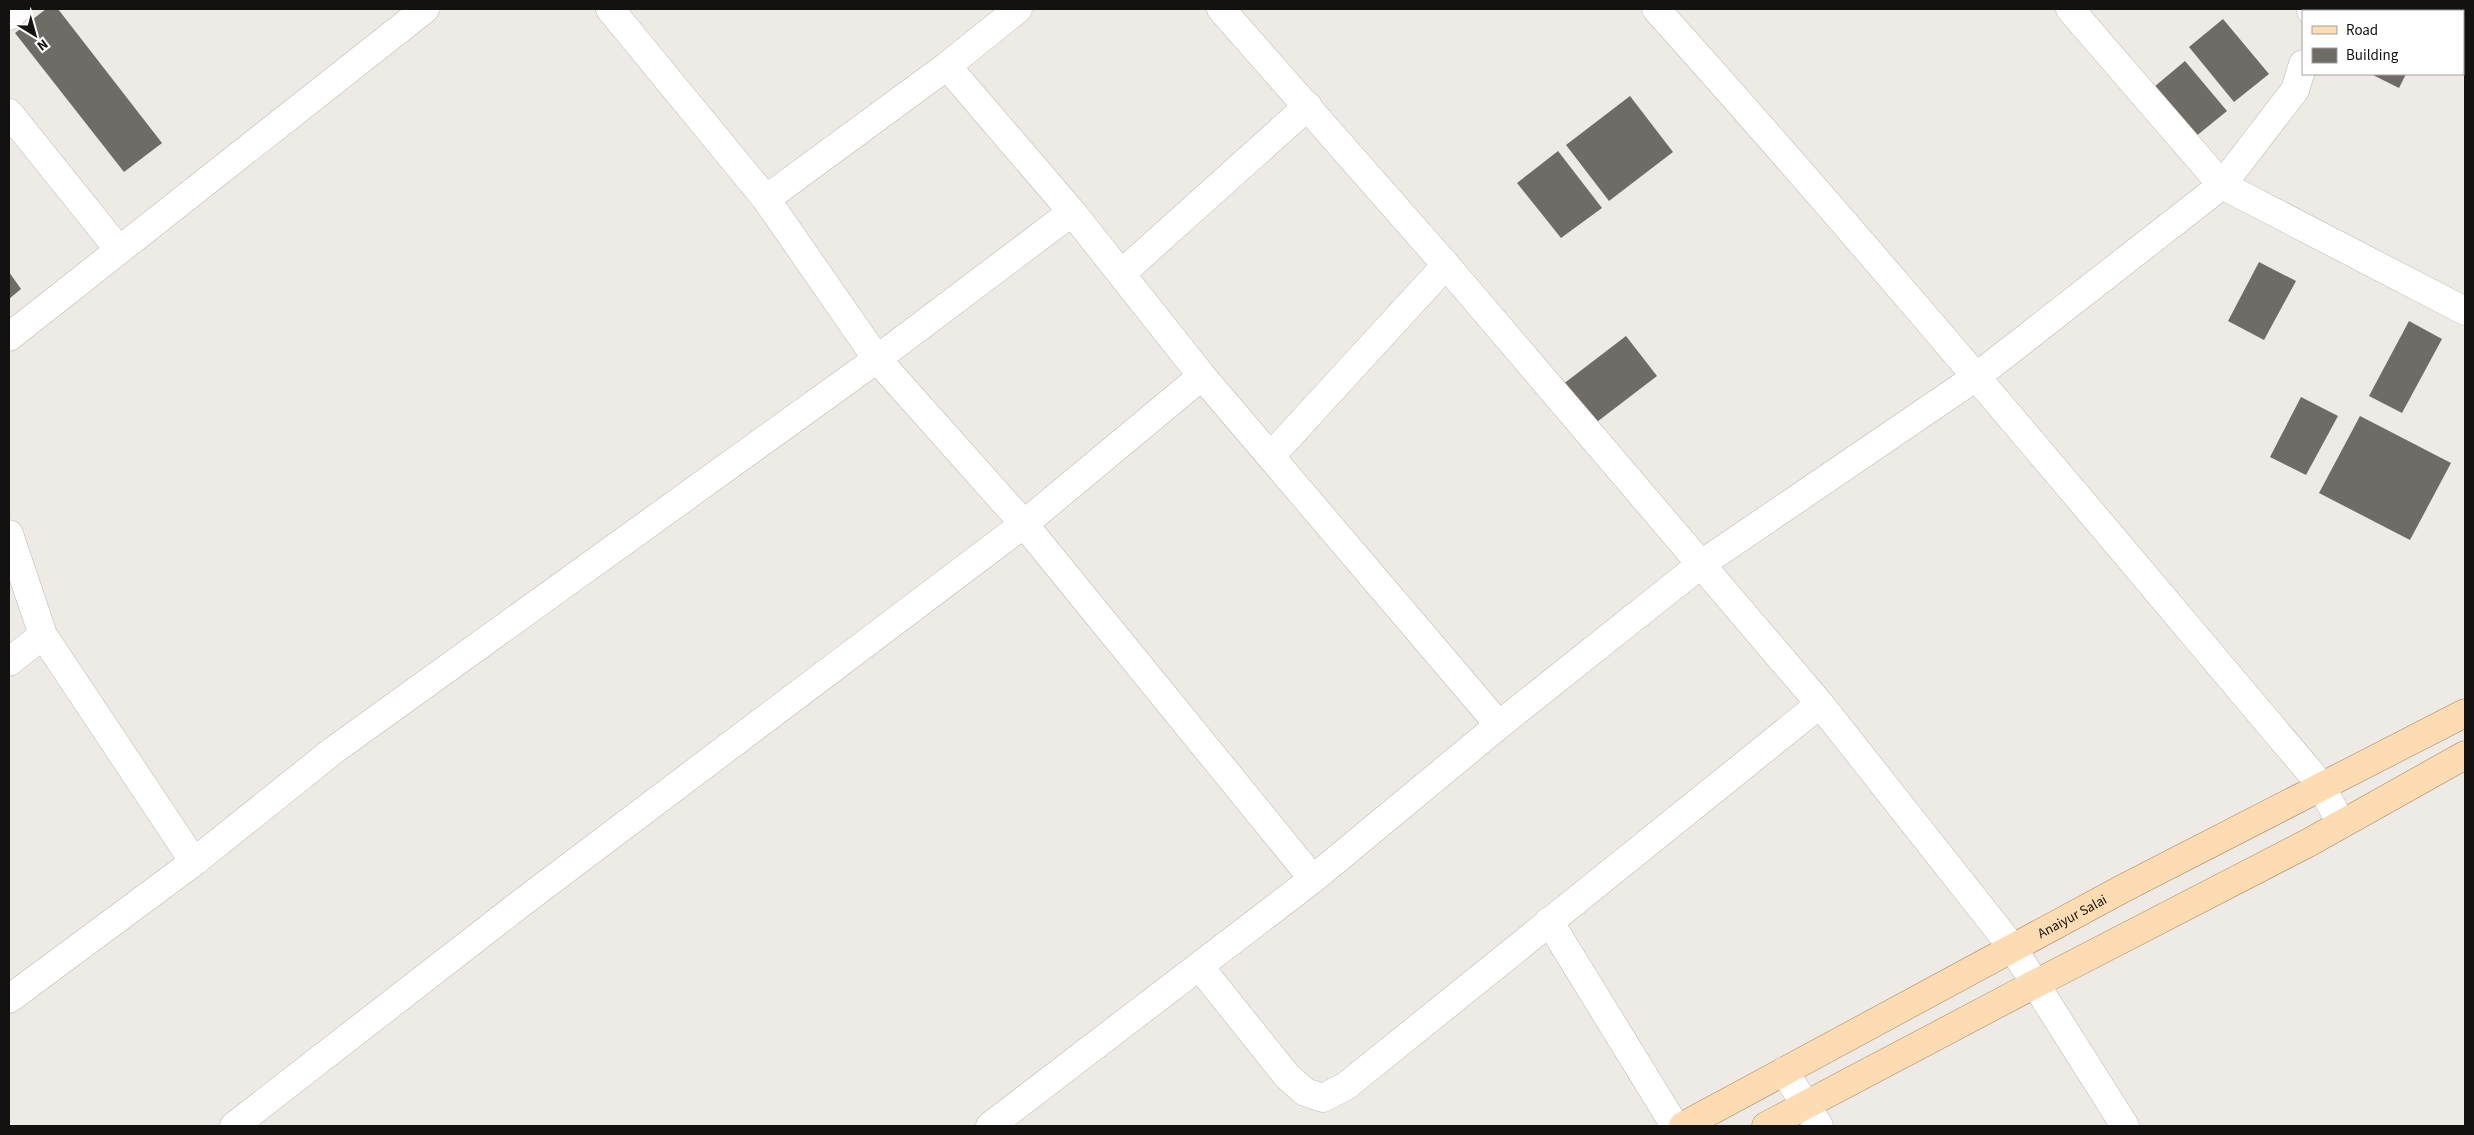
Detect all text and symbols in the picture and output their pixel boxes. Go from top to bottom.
north arrow [10,10,60,60]
legend [2302,10,2464,75]
text: Road [2346,20,2378,41]
text: N [32,34,52,55]
text: Building [2346,45,2399,66]
street label: Anaiyur Salai [2034,890,2111,944]

